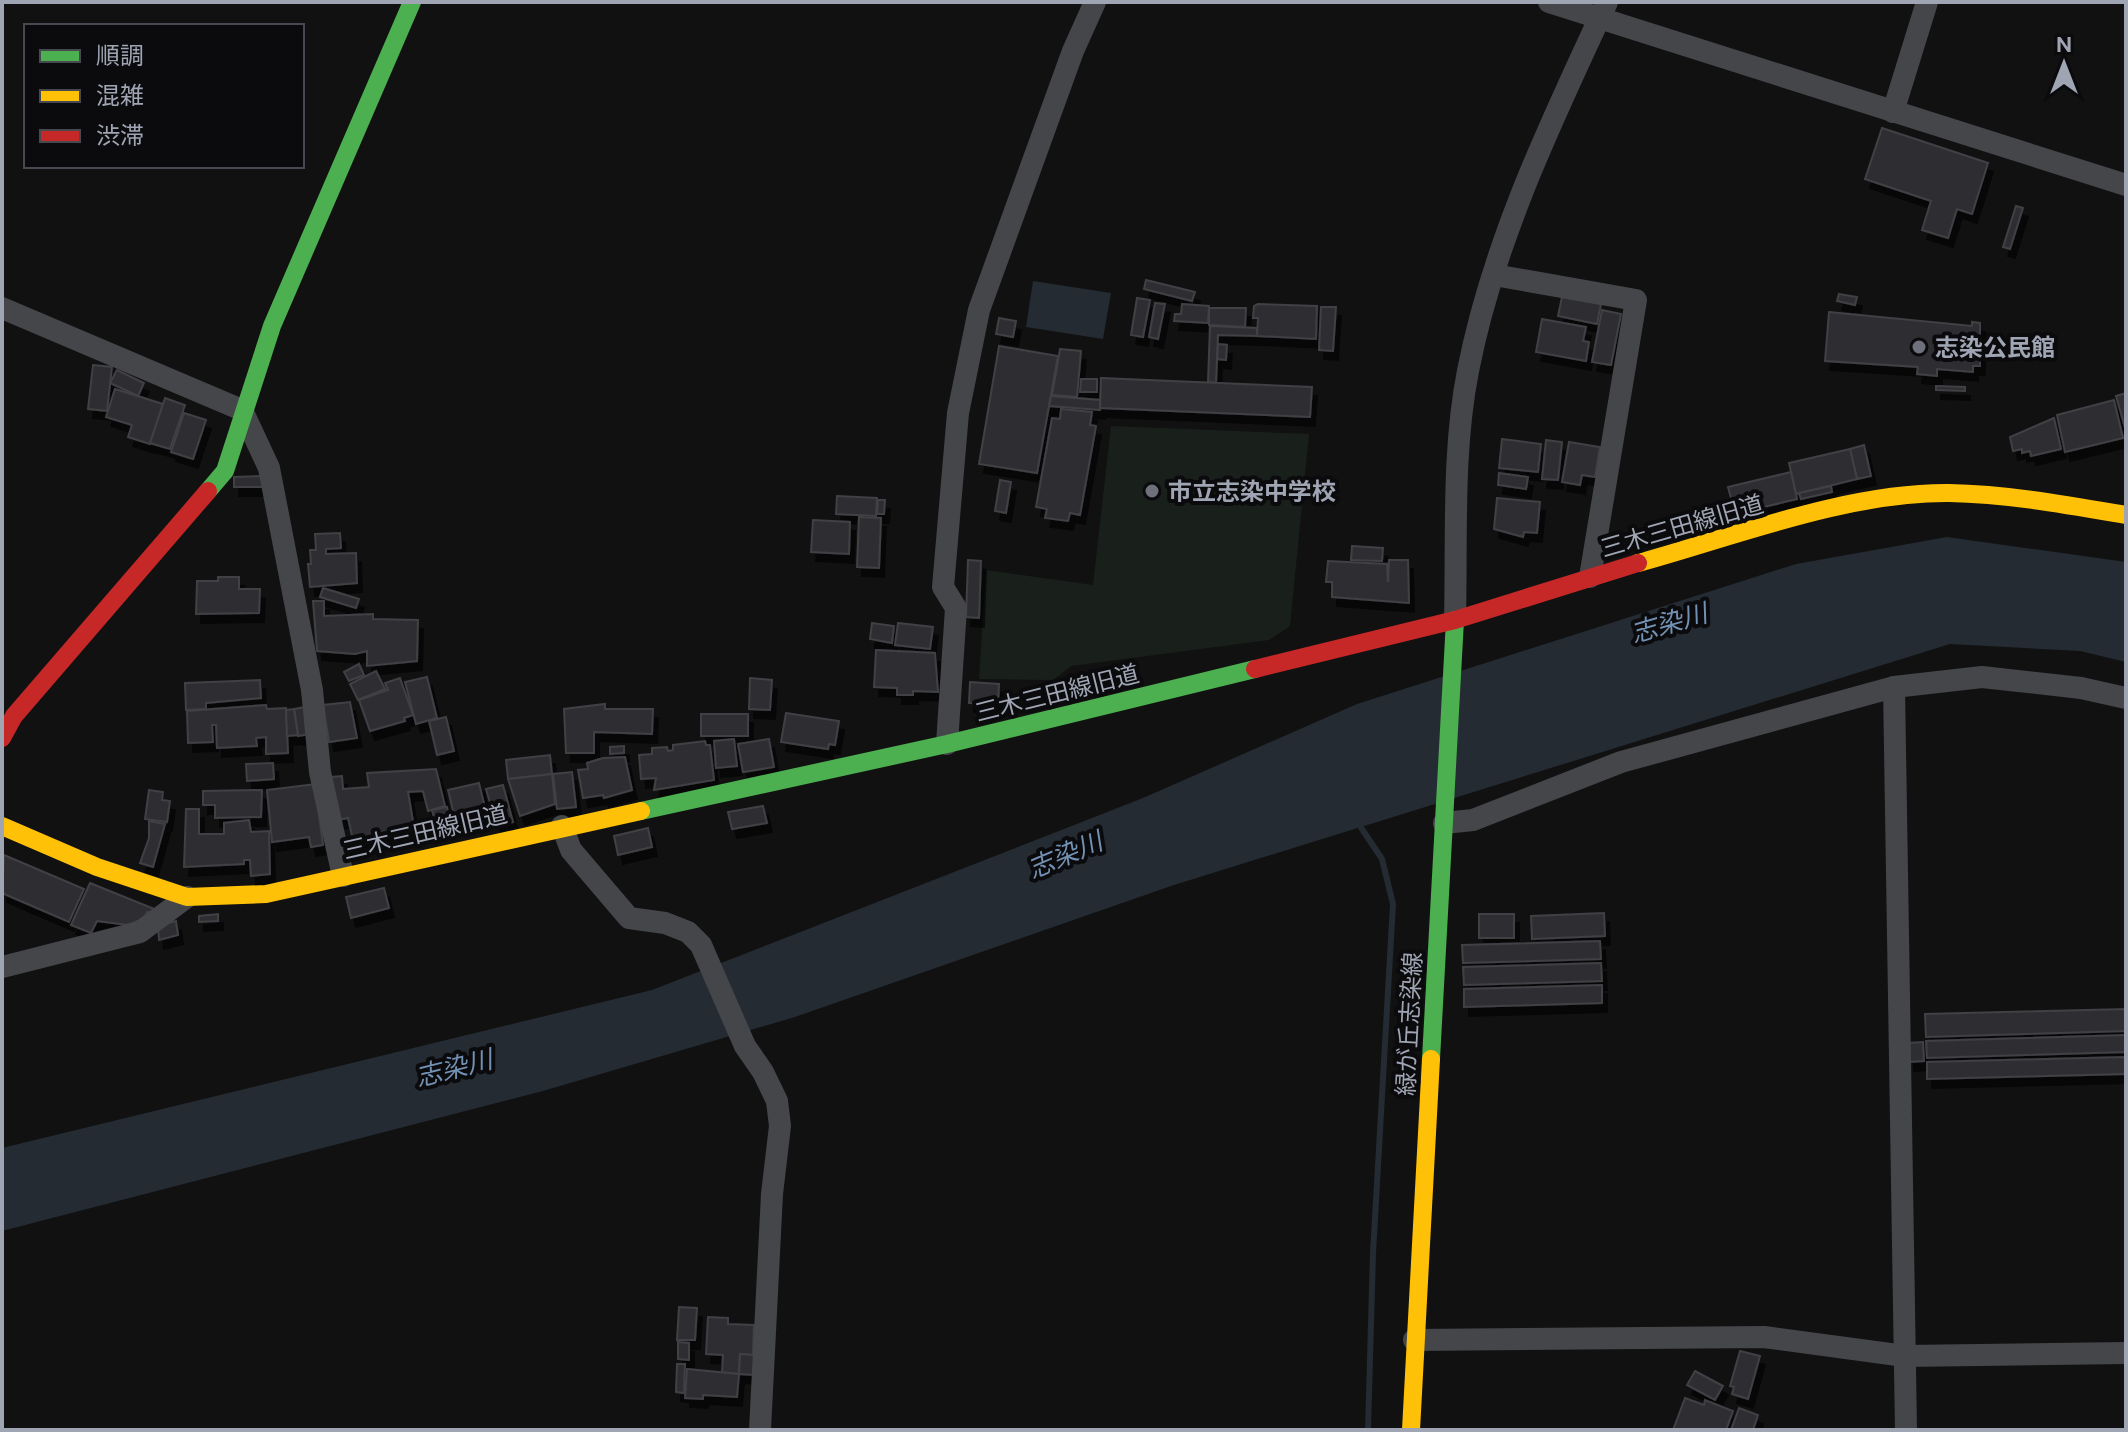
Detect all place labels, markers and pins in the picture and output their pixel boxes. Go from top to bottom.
place label: 志染公民館 [1935,332,2055,363]
marker: 志染公民館 [1910,338,1928,356]
place label: 市立志染中学校 [1168,476,1336,507]
marker: 市立志染中学校 [1143,482,1161,500]

